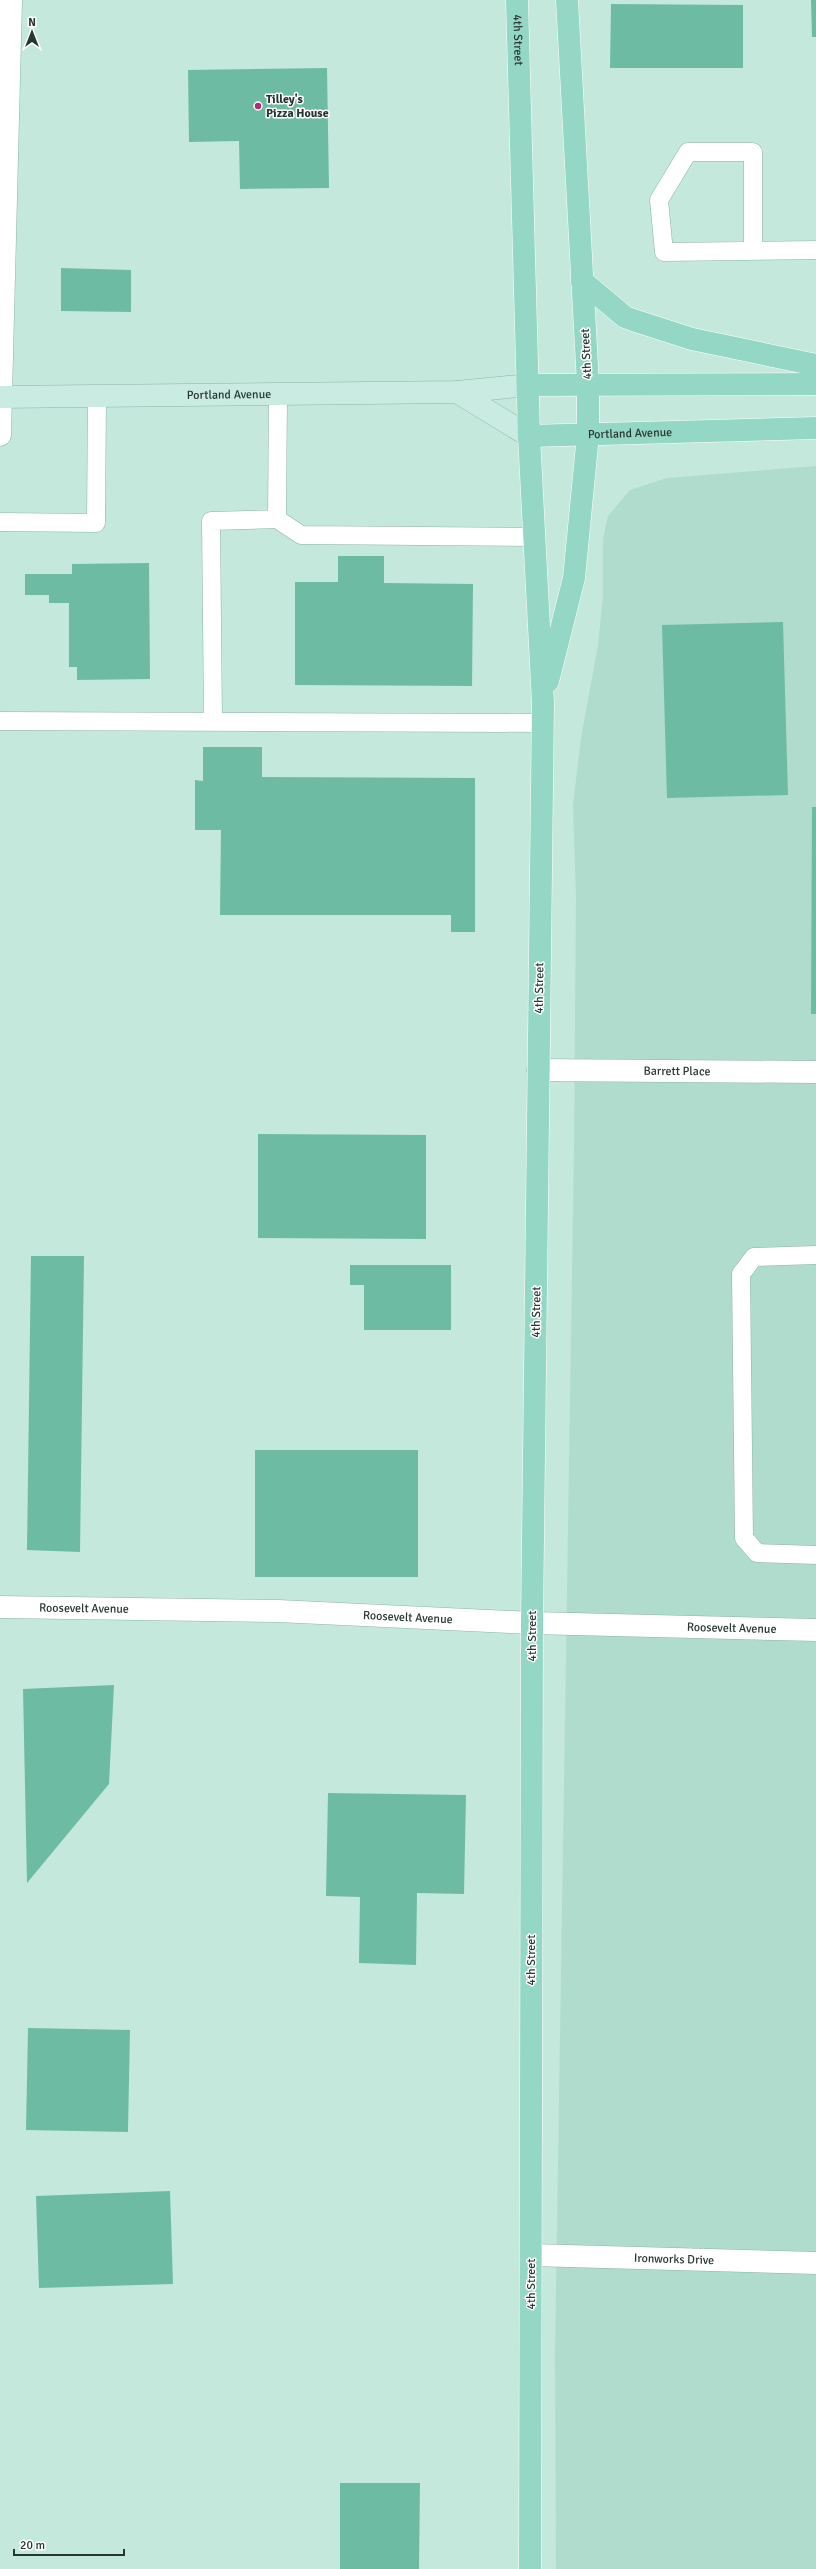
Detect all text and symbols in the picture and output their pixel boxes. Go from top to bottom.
north arrow [12,12,52,52]
street label: 4th Street [509,14,526,66]
text: N [28,16,36,29]
place label: Tilley's Pizza House [266,92,329,121]
marker: Tilley's Pizza House [253,101,263,111]
street label: 4th Street [578,328,595,380]
street label: Portland Avenue [187,387,271,403]
street label: Portland Avenue [588,425,672,442]
street label: 4th Street [532,962,547,1014]
street label: Barrett Place [643,1064,711,1079]
street label: 4th Street [529,1286,544,1338]
street label: Roosevelt Avenue [39,1601,129,1617]
street label: Roosevelt Avenue [363,1608,453,1627]
street label: 4th Street [525,1610,540,1662]
street label: Roosevelt Avenue [687,1620,777,1637]
street label: 4th Street [524,1934,539,1986]
street label: Ironworks Drive [634,2251,714,2268]
street label: 4th Street [524,2258,539,2310]
scale bar [14,2531,124,2557]
text: 20 m [20,2538,45,2553]

